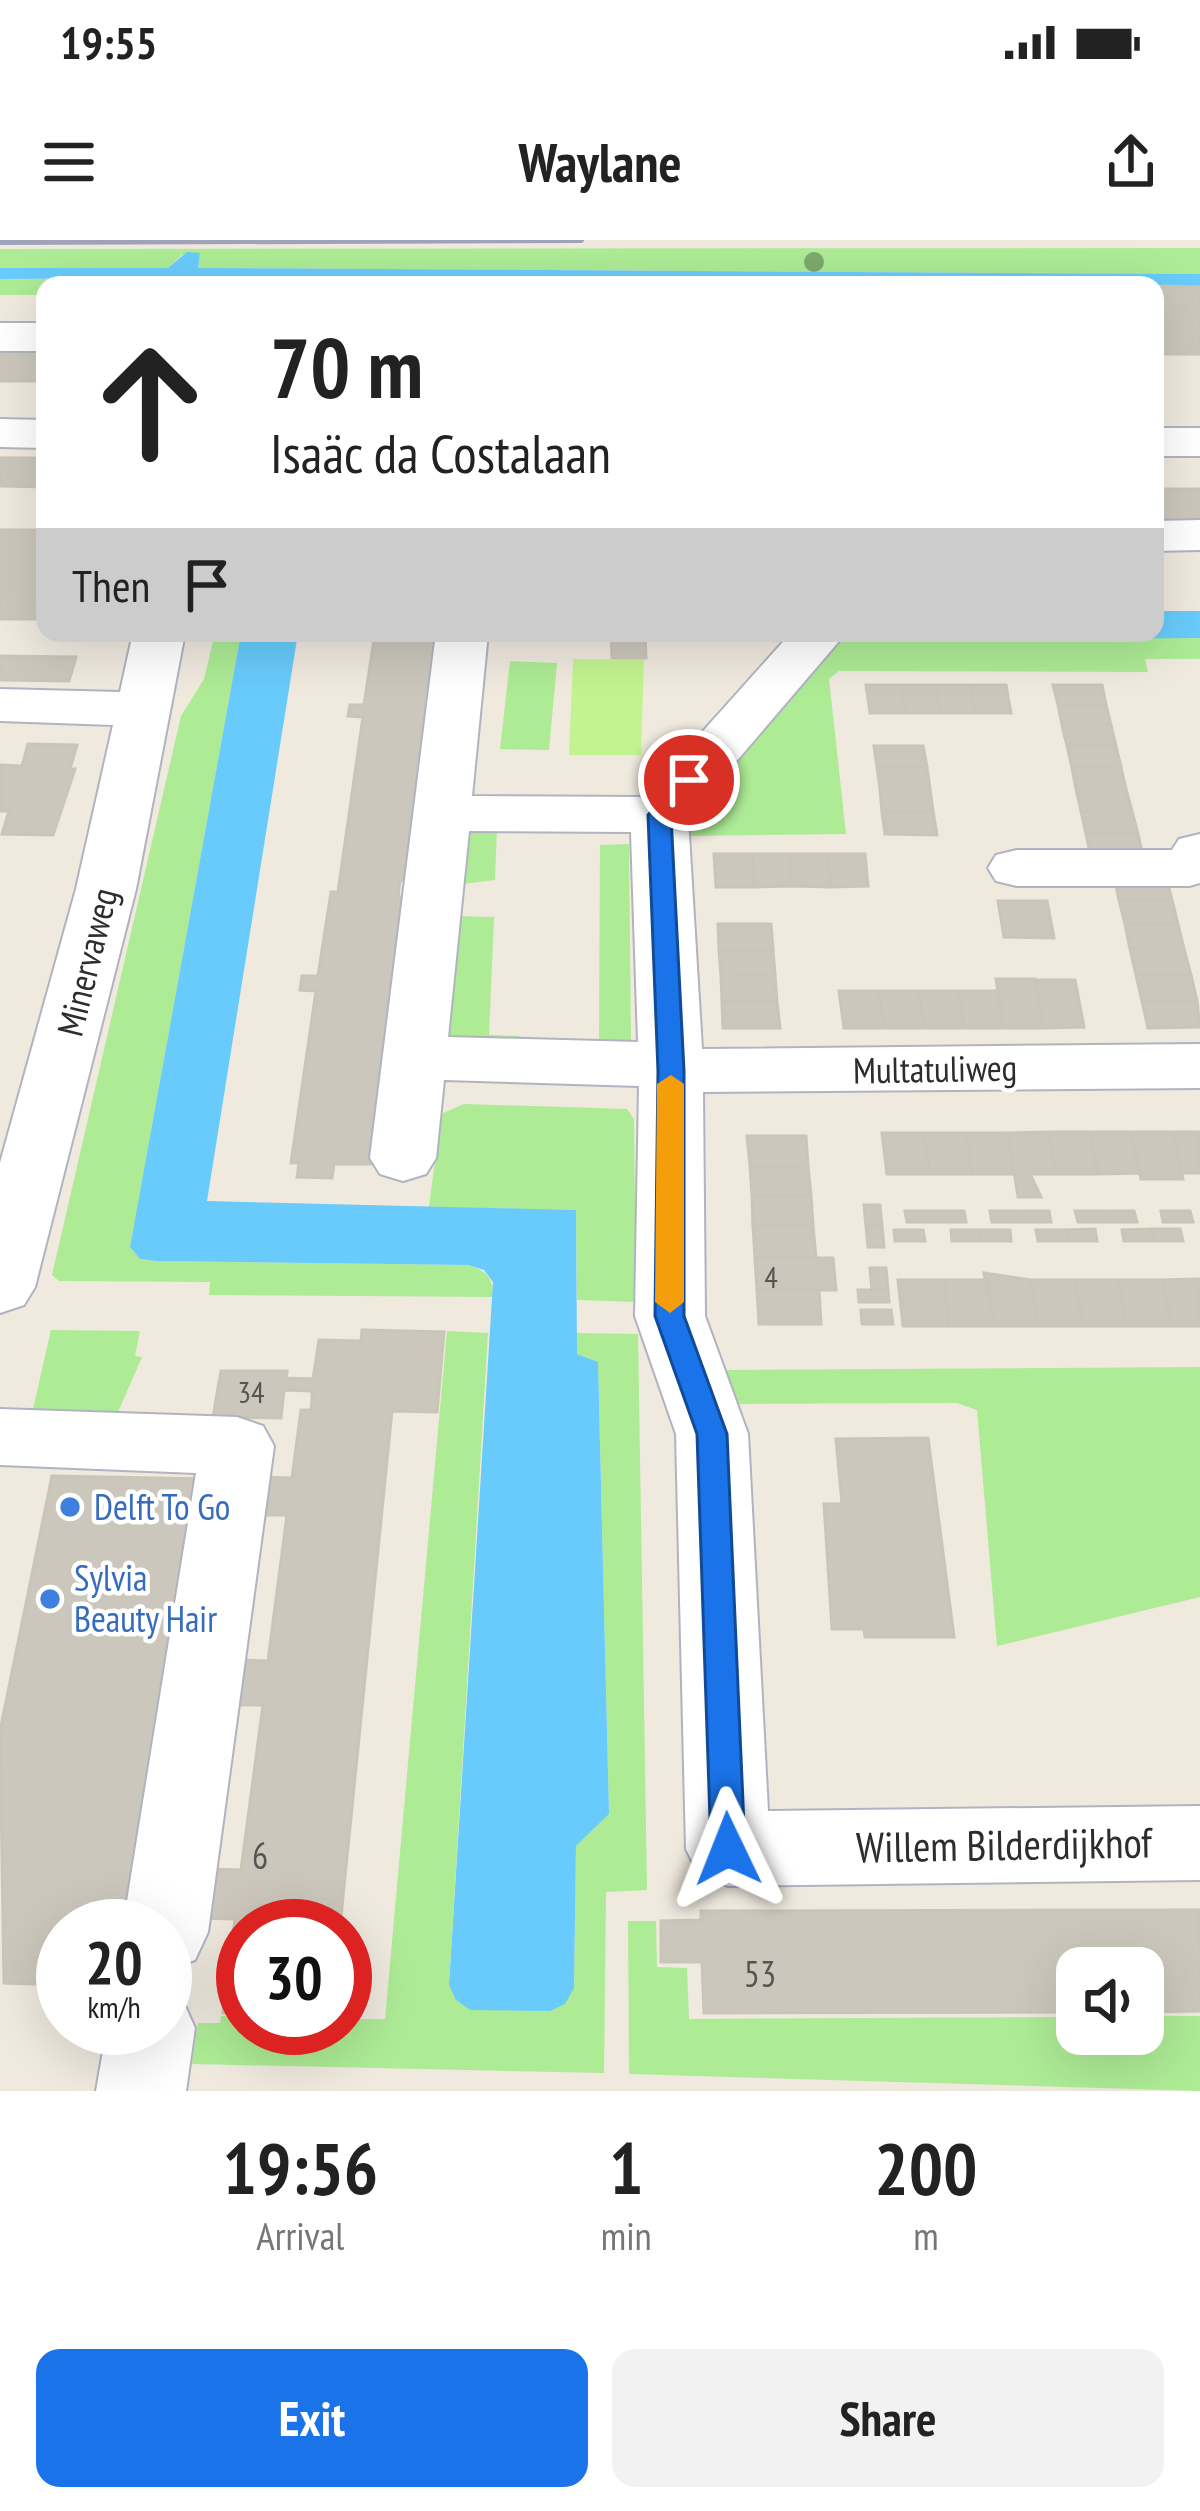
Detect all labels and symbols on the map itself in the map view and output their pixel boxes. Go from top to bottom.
pin [638,729,740,831]
street label: Minervaweg [45,883,128,1041]
street label: Multatuliweg [853,1044,1017,1093]
house number: 4 [764,1257,778,1296]
house number: 34 [238,1372,265,1411]
place label: Delft To Go [94,1483,230,1530]
marker: Delft To Go [57,1494,83,1520]
place label: Sylvia Beauty Hair [74,1554,217,1642]
marker: Sylvia Beauty Hair [37,1586,63,1612]
position arrow [665,1786,791,1912]
street label: Willem Bilderdijkhof [856,1814,1155,1875]
house number: 6 [252,1832,268,1879]
speed limit sign: 30 [216,1899,372,2055]
house number: 53 [744,1950,776,1997]

